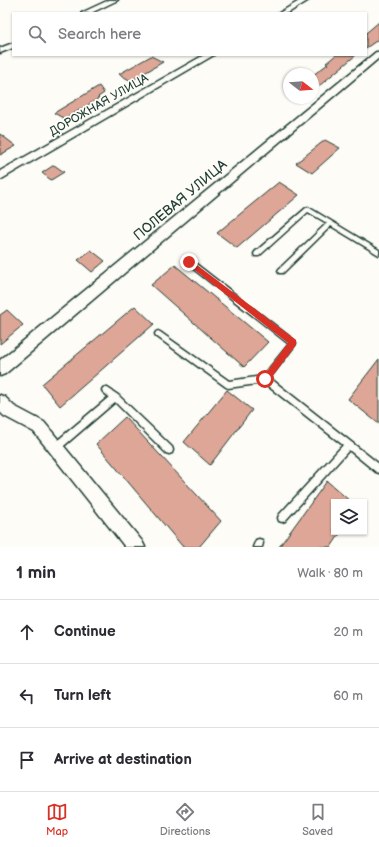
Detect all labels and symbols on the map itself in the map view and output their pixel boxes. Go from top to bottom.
north arrow [283,68,319,104]
street label: ДОРОЖНАЯ УЛИЦА [47,70,152,139]
street label: ПОЛЕВАЯ УЛИЦА [130,156,231,244]
route end [180,253,198,271]
route start [256,370,274,388]

